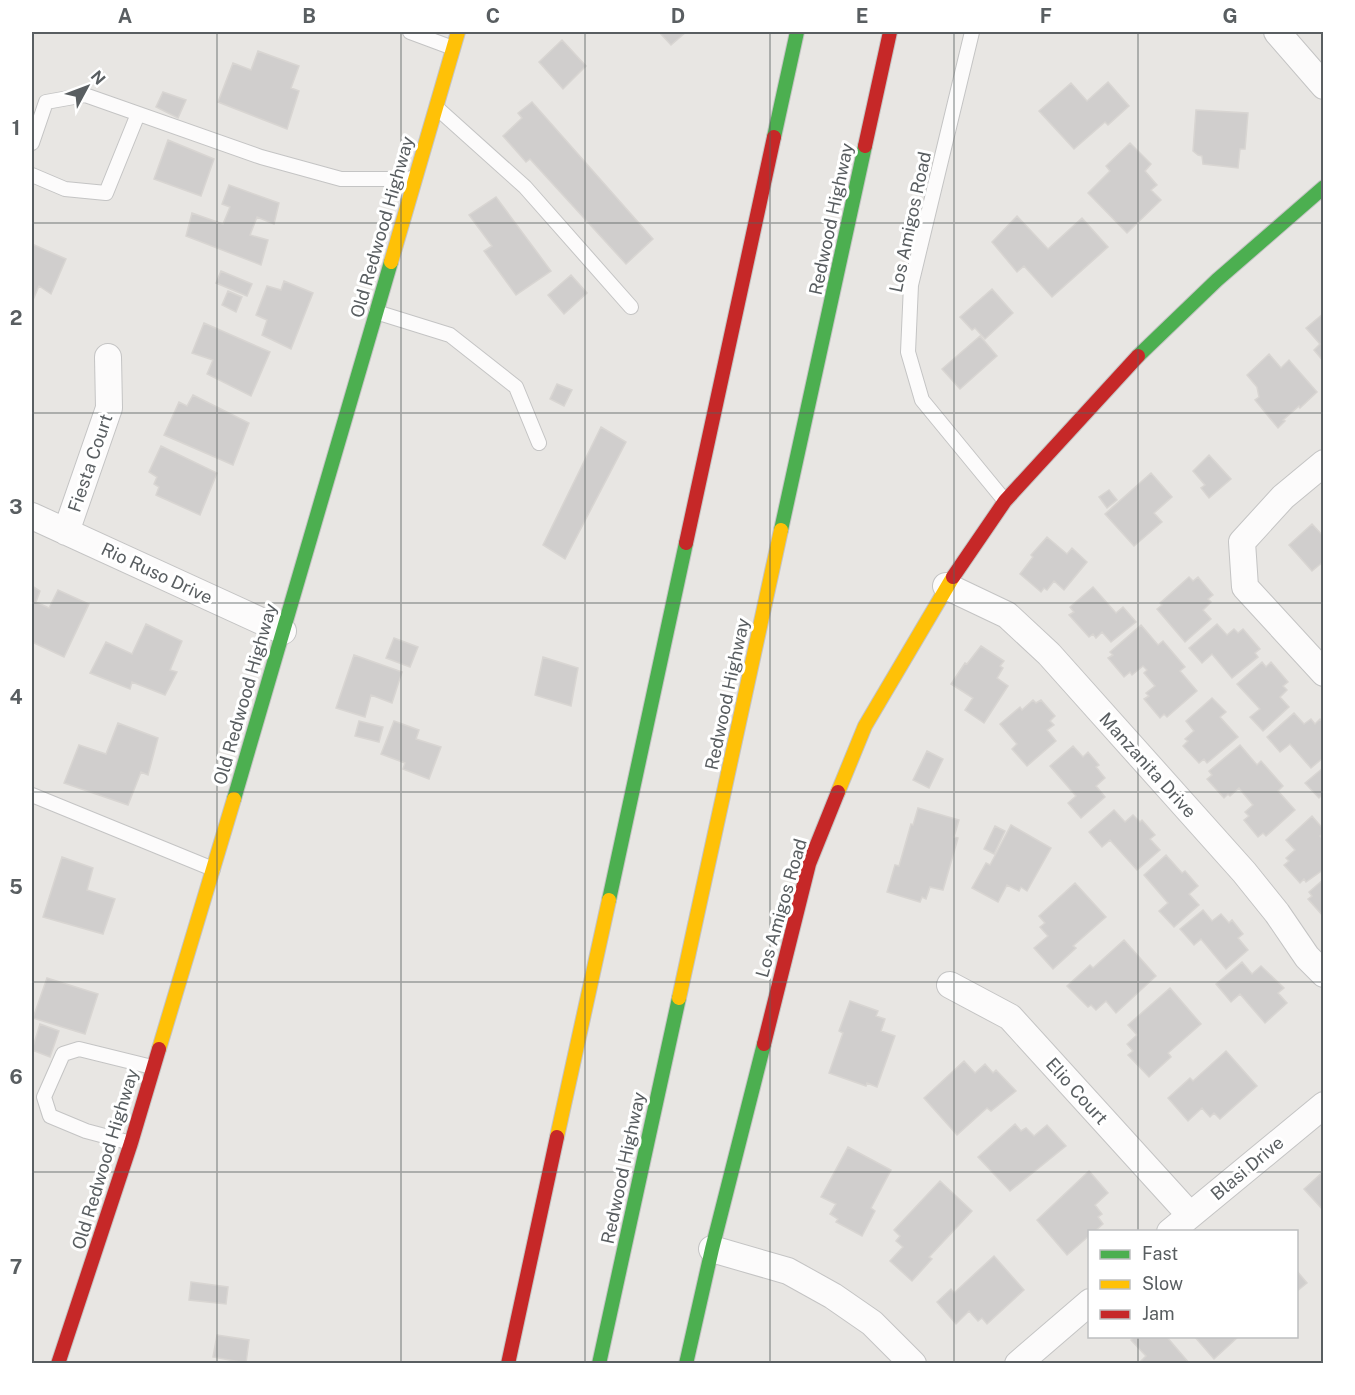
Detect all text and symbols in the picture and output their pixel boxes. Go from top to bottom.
text: A [118,4,132,28]
text: B [302,4,316,28]
text: C [486,4,500,28]
text: D [671,4,685,28]
text: E [856,4,868,28]
text: F [1040,4,1052,28]
text: G [1222,4,1238,28]
north arrow [57,57,117,117]
text: N [87,67,109,88]
text: 1 [12,116,20,140]
street label: Old Redwood Highway [346,133,418,320]
street label: Redwood Highway [805,141,857,297]
street label: Los Amigos Road [885,150,935,294]
text: 2 [10,306,22,330]
street label: Fiesta Court [63,411,117,515]
text: 3 [9,495,23,519]
street label: Rio Ruso Drive [98,538,216,608]
street label: Old Redwood Highway [209,600,281,787]
street label: Redwood Highway [701,616,753,772]
text: 4 [9,685,23,709]
street label: Manzanita Drive [1095,708,1201,822]
street label: Los Amigos Road [751,836,811,980]
text: 5 [9,875,23,899]
street label: Elio Court [1042,1053,1112,1129]
text: 6 [9,1065,23,1089]
street label: Old Redwood Highway [67,1066,143,1252]
street label: Redwood Highway [597,1090,649,1246]
street label: Blasi Drive [1206,1132,1288,1204]
legend [1088,1230,1298,1338]
text: Fast [1142,1243,1178,1264]
text: 7 [10,1255,22,1279]
text: Slow [1142,1273,1183,1294]
text: Jam [1142,1303,1175,1324]

